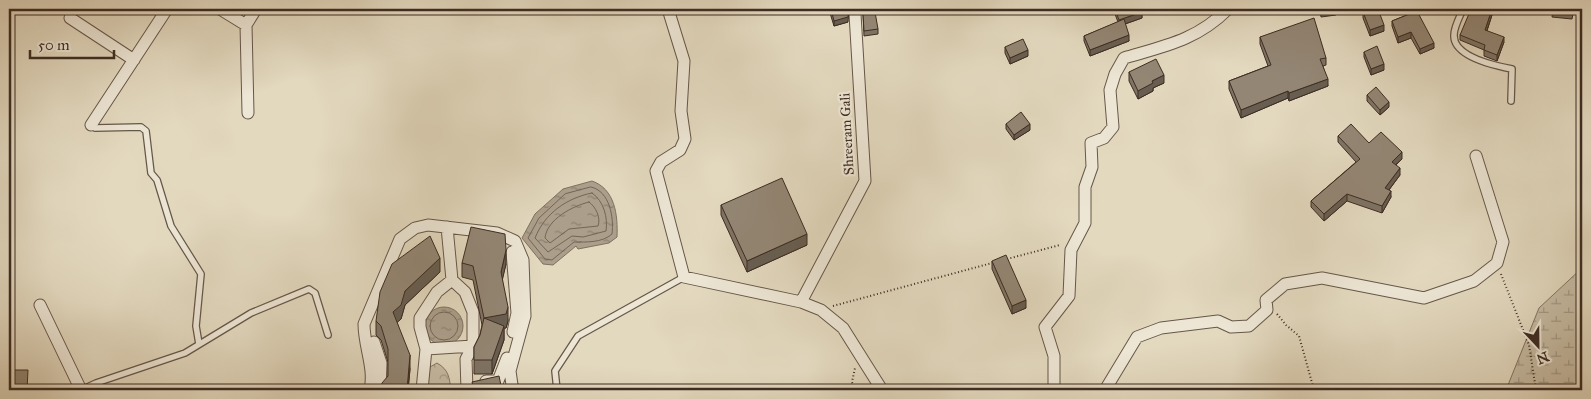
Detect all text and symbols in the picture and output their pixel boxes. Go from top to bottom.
scale bar [30,28,114,60]
text: 50 m [38,36,70,54]
street label: Shreeram Gali [836,92,858,176]
north arrow [1514,322,1564,372]
text: N [1534,347,1551,368]

